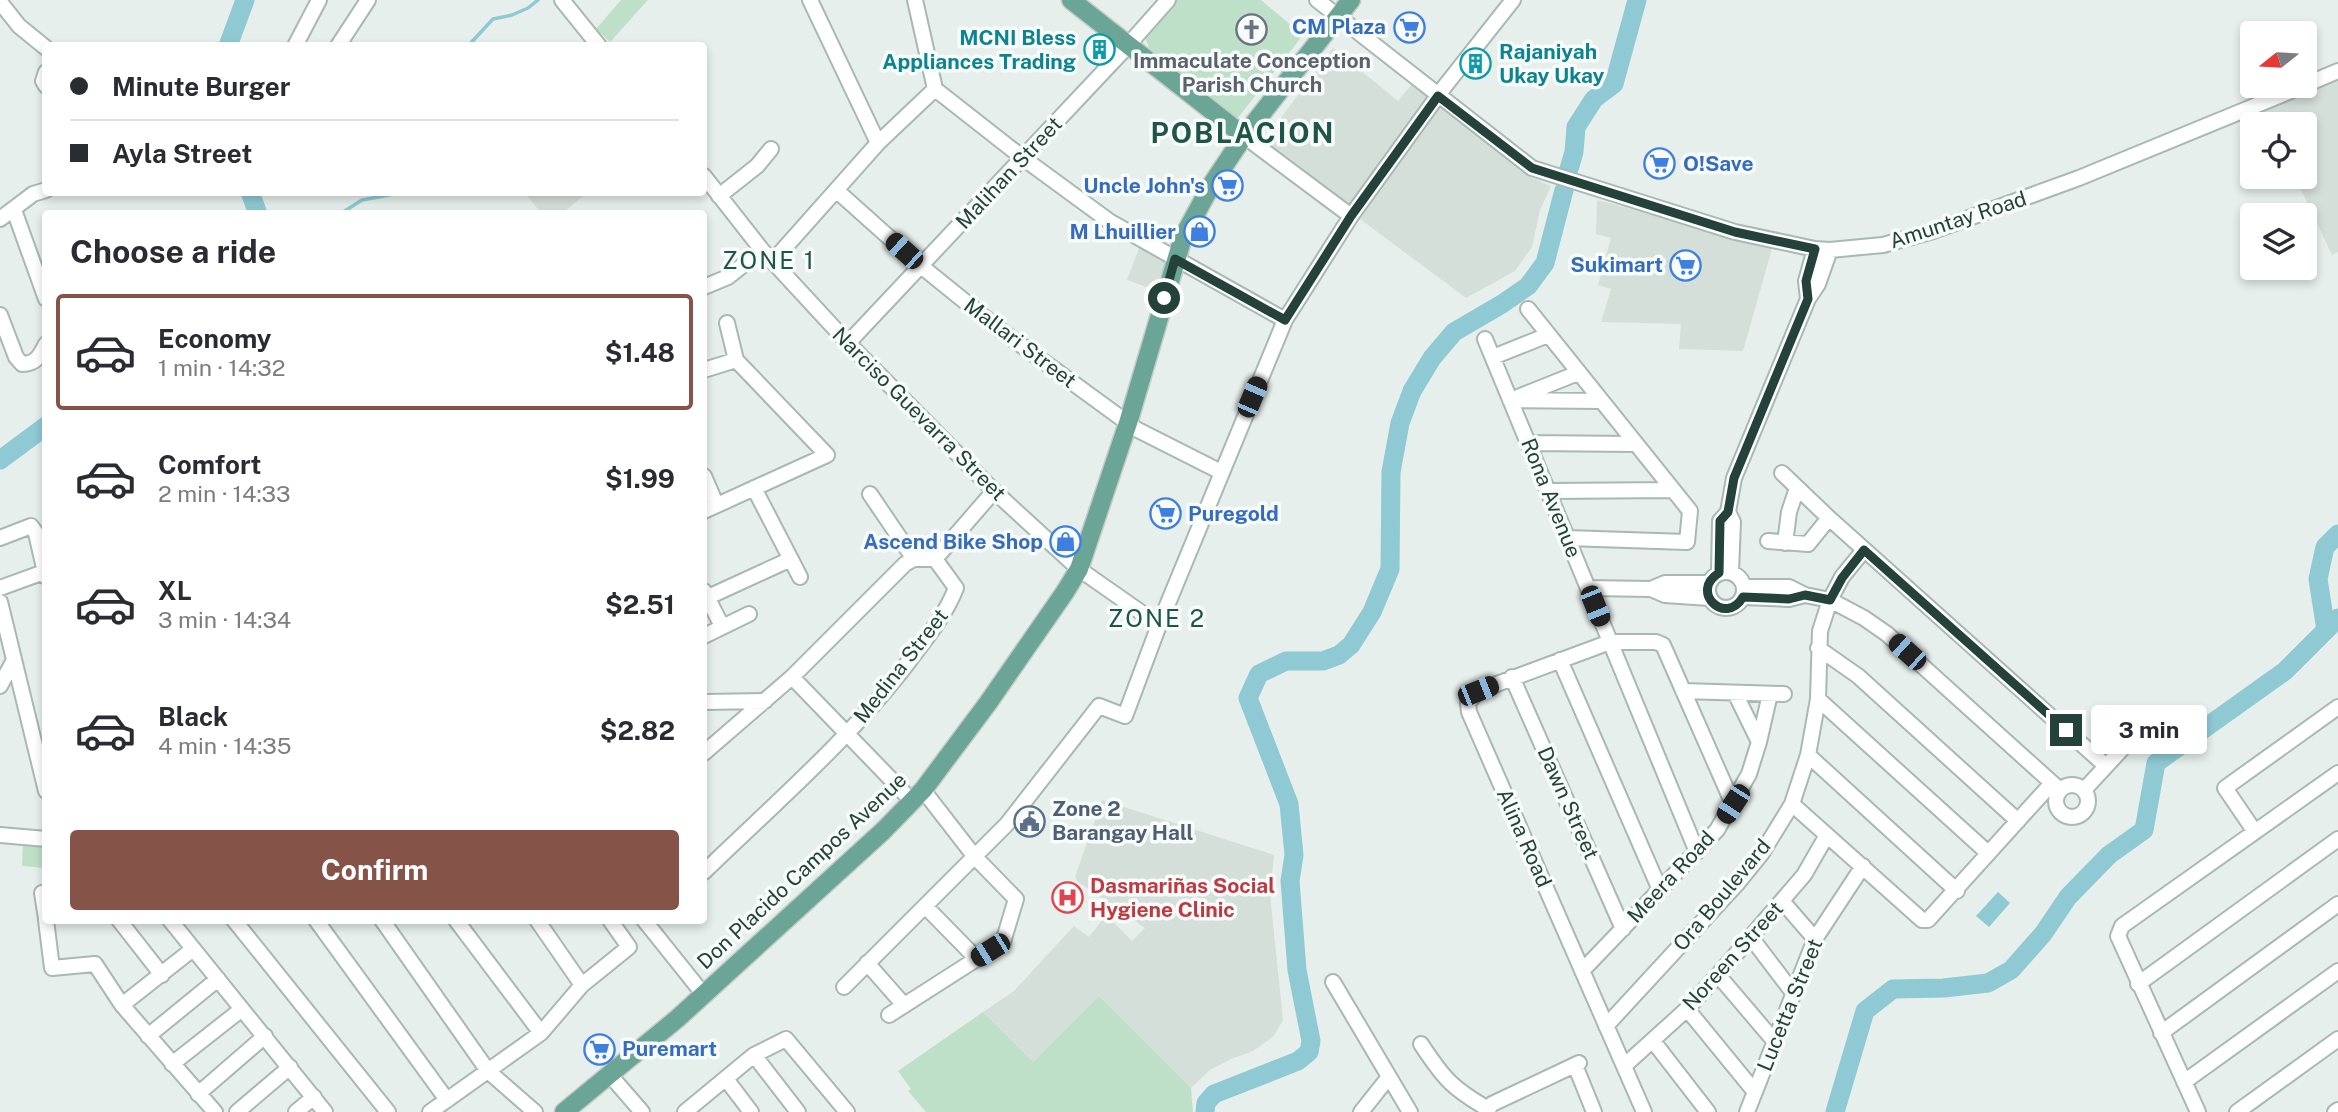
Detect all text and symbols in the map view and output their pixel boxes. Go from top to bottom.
supermarket icon: CM Plaza [1392,10,1426,44]
church icon: Immaculate Conception Parish Church [1235,12,1269,46]
place label: CM Plaza [1292,14,1386,39]
north arrow [2240,21,2317,98]
map controls [2240,21,2317,280]
place label: MCNI Bless Appliances Trading [882,25,1076,74]
building icon: MCNI Bless Appliances Trading [1082,33,1116,67]
place label: Rajaniyah Ukay Ukay [1499,39,1604,88]
building icon: Rajaniyah Ukay Ukay [1459,47,1493,81]
place label: Immaculate Conception Parish Church [1133,48,1371,97]
text: Minute Burger [112,71,291,102]
street label: Malihan Street [950,111,1067,234]
button: locate [2240,112,2317,189]
district label: POBLACION [1150,116,1336,149]
text: Ayla Street [112,138,252,169]
supermarket icon: O!Save [1643,147,1677,181]
place label: O!Save [1683,151,1754,176]
supermarket icon: Uncle John's [1211,169,1245,203]
place label: Uncle John's [1083,173,1205,198]
street label: Amuntay Road [1886,186,2029,253]
button: layers [2240,203,2317,280]
shop icon: M Lhuillier [1182,215,1216,249]
place label: M Lhuillier [1069,219,1176,244]
car [882,229,927,273]
text: Choose a ride [70,233,276,270]
district label: ZONE 1 [722,246,816,274]
supermarket icon: Sukimart [1669,248,1703,282]
place label: Sukimart [1570,252,1663,277]
route start [1148,282,1180,314]
street label: Mallari Street [959,292,1081,393]
icon: car [74,321,137,384]
street label: Narciso Guevarra Street [828,322,1011,505]
text: Economy [158,323,271,354]
text: $1.48 [605,337,675,368]
text: 1 min · 14:32 [158,354,285,381]
car [1235,374,1270,420]
street label: Rona Avenue [1516,434,1587,561]
icon: car [74,447,137,510]
text: Comfort [158,449,261,480]
text: $1.99 [605,463,675,494]
text: 2 min · 14:33 [158,480,290,507]
supermarket icon: Puregold [1148,497,1182,531]
place label: Puregold [1188,501,1279,526]
shop icon: Ascend Bike Shop [1049,525,1083,559]
place label: Ascend Bike Shop [863,529,1043,554]
icon: car [74,573,137,636]
text: XL [158,575,192,606]
car [1578,583,1613,629]
text: $2.51 [605,589,675,620]
street label: Medina Street [848,603,953,728]
district label: ZONE 2 [1108,604,1206,632]
text: 3 min · 14:34 [158,606,291,633]
car [1885,630,1930,674]
car [1455,673,1502,709]
icon: car [74,699,137,762]
text: Black [158,701,228,732]
callout: 3 min [2090,706,2206,754]
route end [2050,714,2082,746]
text: $2.82 [600,715,675,746]
text: 3 min [2119,716,2179,743]
text: 4 min · 14:35 [158,732,292,759]
street label: Dawn Street [1532,743,1604,863]
street label: Don Placido Campos Avenue [692,767,911,974]
car [1713,781,1754,827]
street label: Alina Road [1492,785,1557,891]
place label: Zone 2 Barangay Hall [1052,796,1193,845]
public building icon: Zone 2 Barangay Hall [1012,804,1046,838]
street label: Meera Road [1622,826,1720,928]
button: Confirm [70,830,679,910]
street label: Ora Boulevard [1668,834,1776,956]
place label: Dasmariñas Social Hygiene Clinic [1090,873,1275,922]
hospital icon: Dasmariñas Social Hygiene Clinic [1050,881,1084,915]
street label: Noreen Street [1677,896,1788,1015]
car [967,930,1014,970]
street label: Lucetta Street [1752,935,1827,1075]
supermarket icon: Puremart [582,1032,616,1066]
place label: Puremart [622,1036,717,1061]

